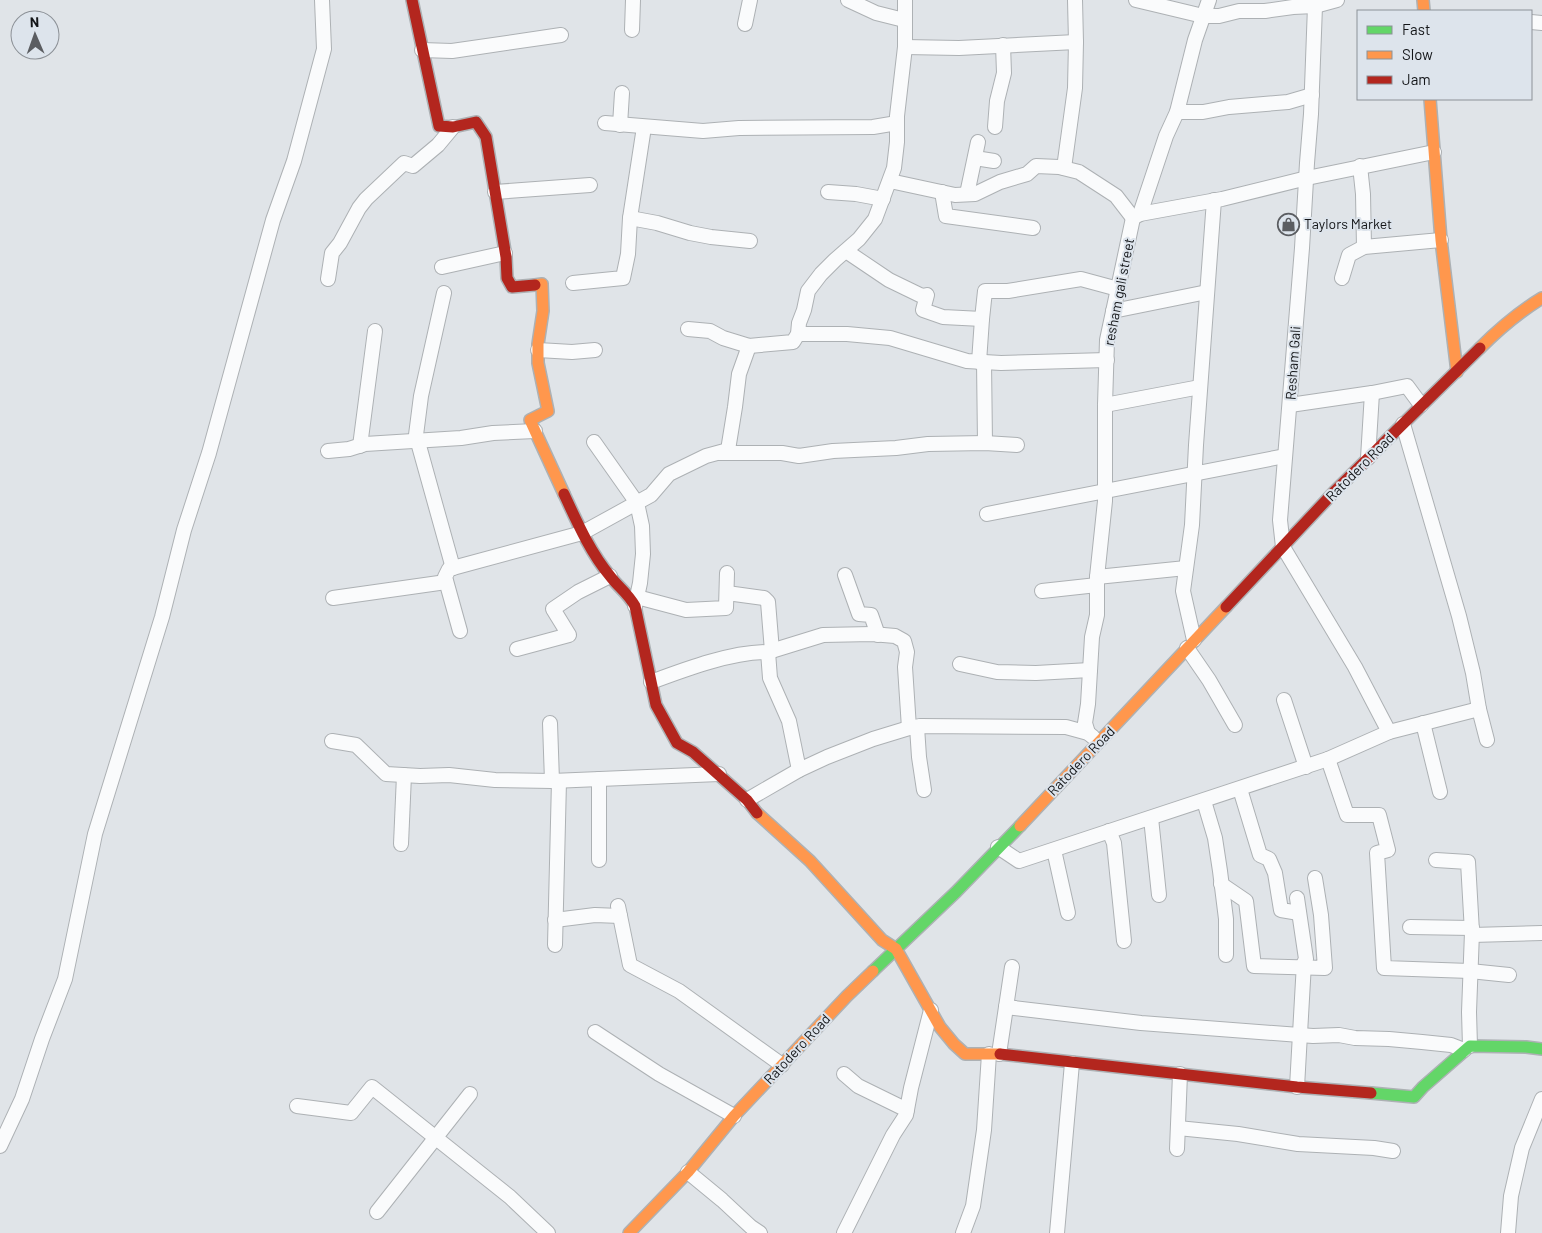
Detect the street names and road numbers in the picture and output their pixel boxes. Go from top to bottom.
street label: resham gali street [1100,237,1137,347]
street label: Resham Gali [1281,325,1304,401]
street label: Ratodero Road [1322,429,1397,504]
street label: Ratodero Road [1043,722,1118,799]
street label: Ratodero Road [760,1010,833,1087]

